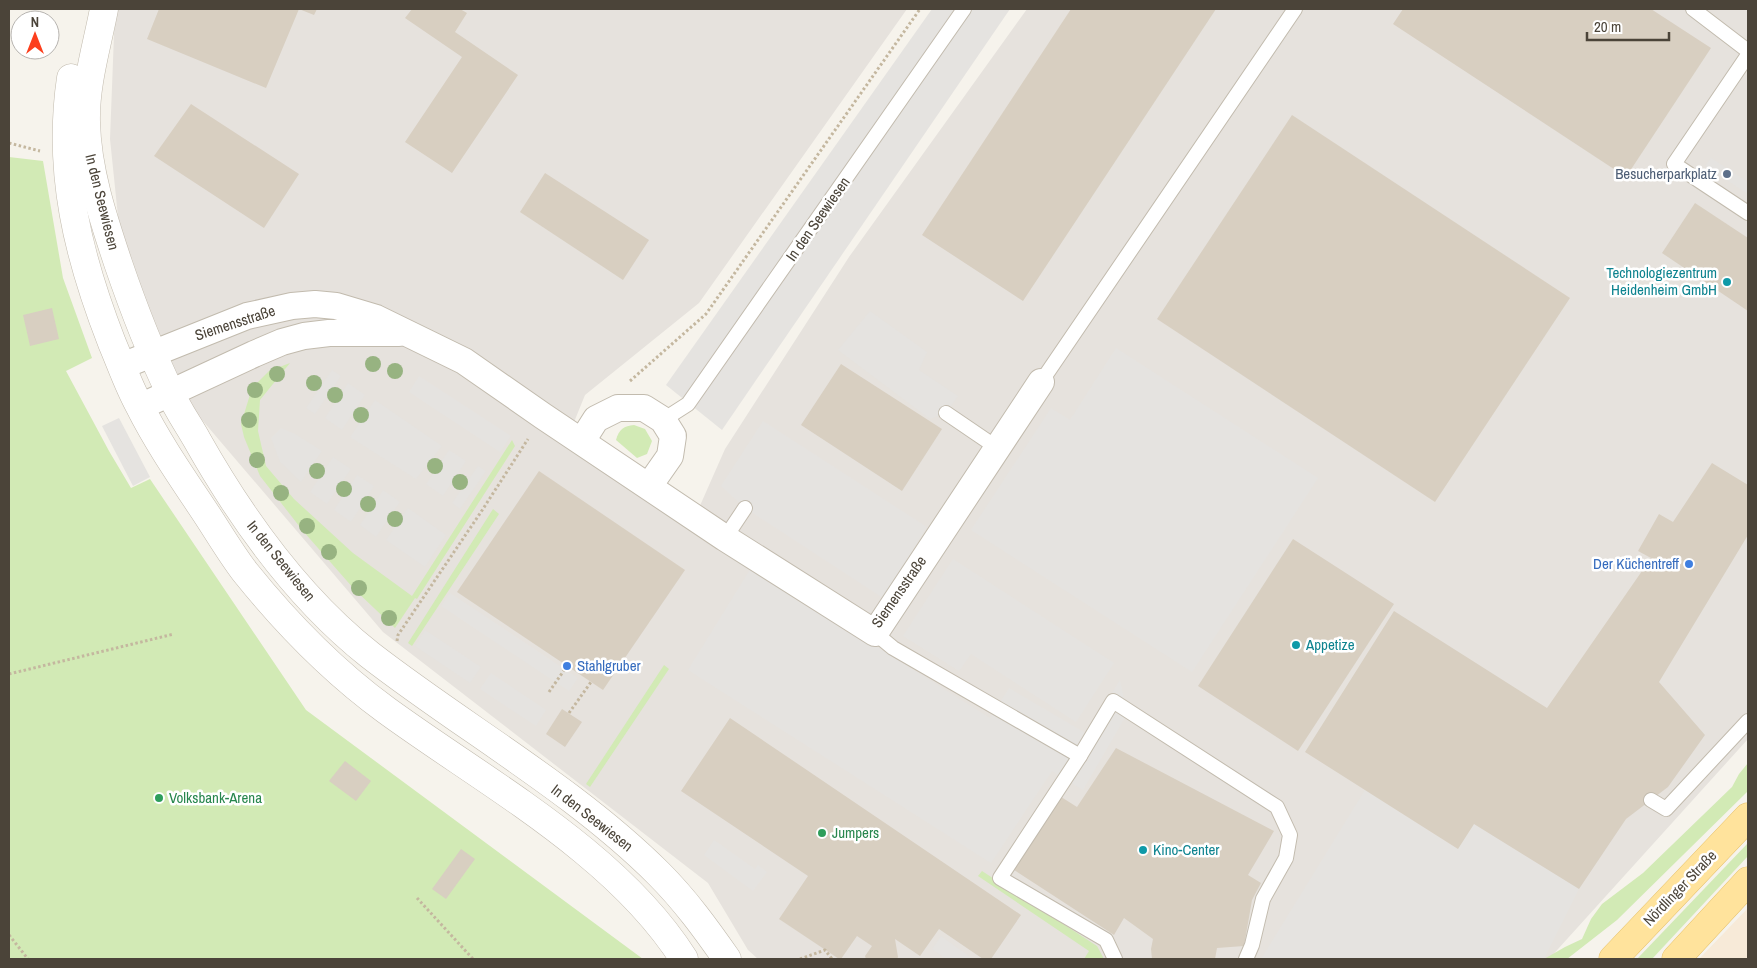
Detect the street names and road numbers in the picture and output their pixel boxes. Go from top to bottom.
street label: In den Seewiesen [80,152,125,252]
street label: In den Seewiesen [781,172,854,265]
street label: Siemensstraße [192,300,278,345]
street label: In den Seewiesen [242,516,321,606]
street label: Siemensstraße [866,551,931,632]
street label: In den Seewiesen [547,779,638,856]
street label: Nördlinger Straße [1638,845,1721,930]

